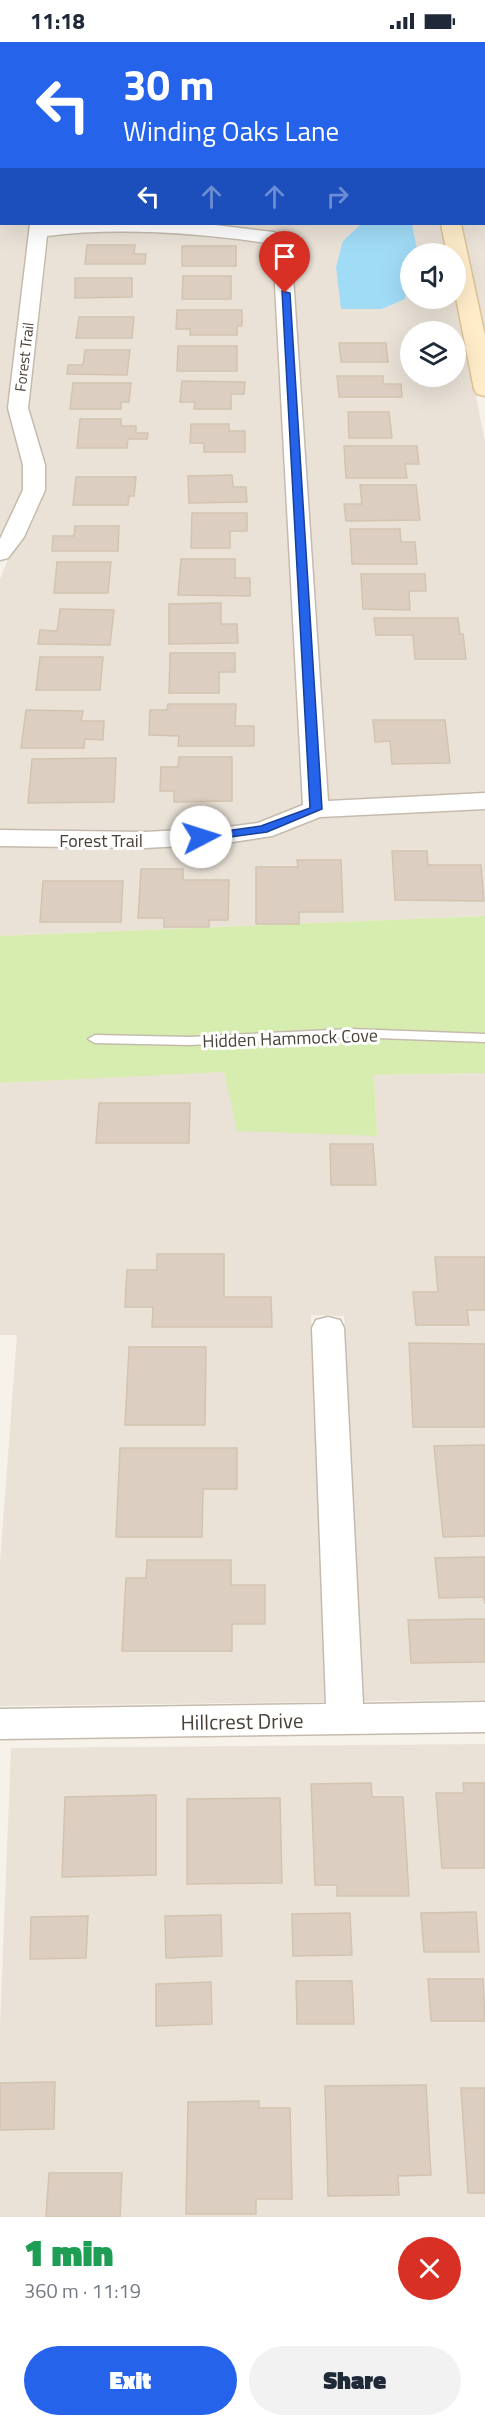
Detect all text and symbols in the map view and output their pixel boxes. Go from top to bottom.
text: 11:18 [30,4,85,38]
text: 30 m [123,52,215,116]
icon: left [24,66,102,144]
text: Winding Oaks Lane [123,110,339,151]
icon: left [132,180,165,213]
icon: ahead [195,180,228,213]
icon: ahead [258,180,291,213]
icon: right [321,180,354,213]
pin [259,231,310,293]
icon: arrive [268,240,301,273]
map controls [400,243,466,387]
button: sound [400,243,466,309]
street label: Forest Trail [8,321,40,393]
button: layers [400,321,466,387]
position arrow [169,805,233,869]
street label: Forest Trail [59,827,143,854]
street label: Hidden Hammock Cove [202,1021,378,1055]
street label: Hillcrest Drive [180,1704,304,1738]
text: 1 min [24,2225,113,2280]
button: close [398,2237,461,2300]
text: 360 m · 11:19 [24,2275,141,2306]
button: Exit [24,2346,237,2415]
button: Share [249,2346,461,2415]

